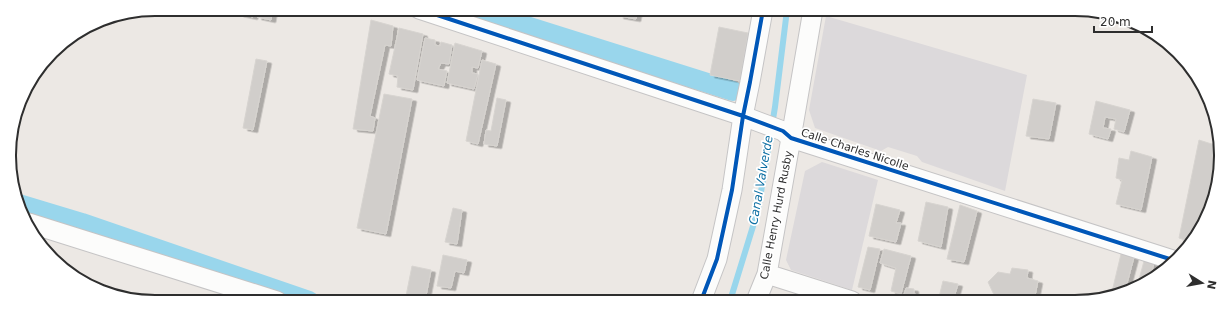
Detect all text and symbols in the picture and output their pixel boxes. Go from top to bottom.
scale bar [1094,8,1152,34]
text: 20 m [1100,15,1131,29]
street label: Calle Charles Nicolle [799,126,911,173]
water label: Canal Valverde [746,134,776,226]
street label: Calle Henry Hurd Rusby [758,149,795,281]
north arrow [1182,263,1222,303]
text: N [1204,279,1219,291]

